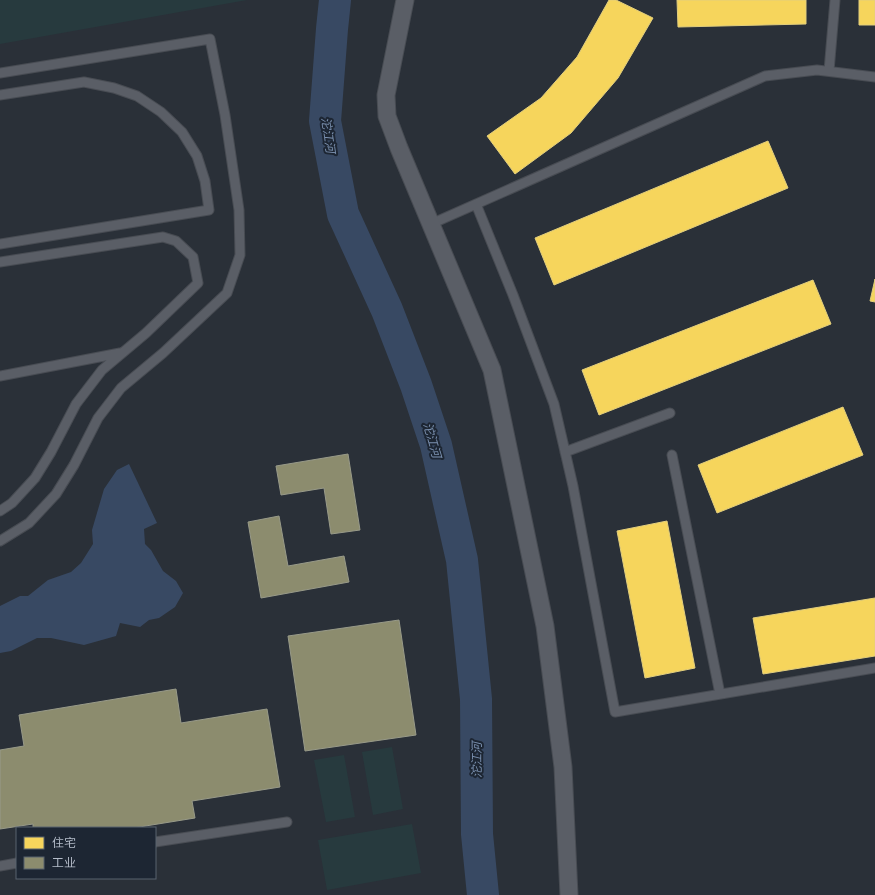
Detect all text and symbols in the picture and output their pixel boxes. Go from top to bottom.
water label: 沱江河 [320,116,339,156]
water label: 沱江河 [421,421,445,461]
water label: 沱江河 [469,740,483,778]
legend [16,827,156,879]
text: 住宅 [52,835,76,849]
text: 工业 [52,855,76,869]

